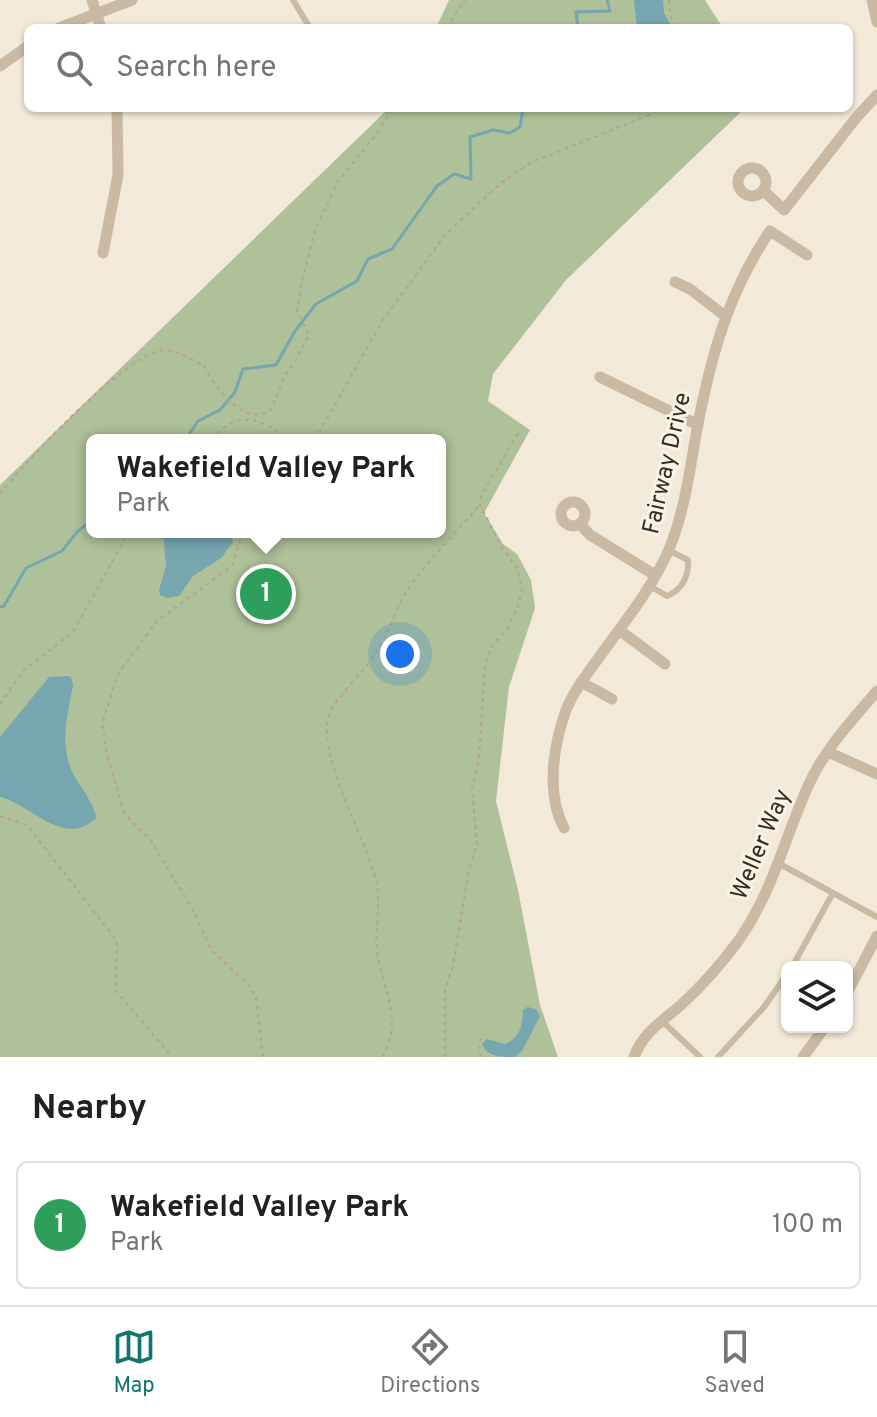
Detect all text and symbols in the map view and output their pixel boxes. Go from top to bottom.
search box [24,24,853,112]
icon: search [52,46,96,90]
text: Search here [116,50,276,87]
street label: Fairway Drive [637,390,699,537]
popup [86,434,446,538]
text: Wakefield Valley Park [116,451,416,488]
text: Park [116,488,170,521]
pin: 1 [240,564,292,624]
your location [380,634,420,674]
street label: Weller Way [725,785,799,905]
map controls [781,961,853,1033]
button: layers [781,961,853,1033]
text: Nearby [32,1088,147,1131]
text: Wakefield Valley Park [110,1190,409,1227]
text: 1 [55,1209,65,1242]
text: 100 m [772,1209,843,1242]
text: Park [110,1227,164,1260]
tab: Map [112,1325,156,1400]
tab: Directions [380,1325,480,1400]
tab: Saved [704,1325,765,1400]

